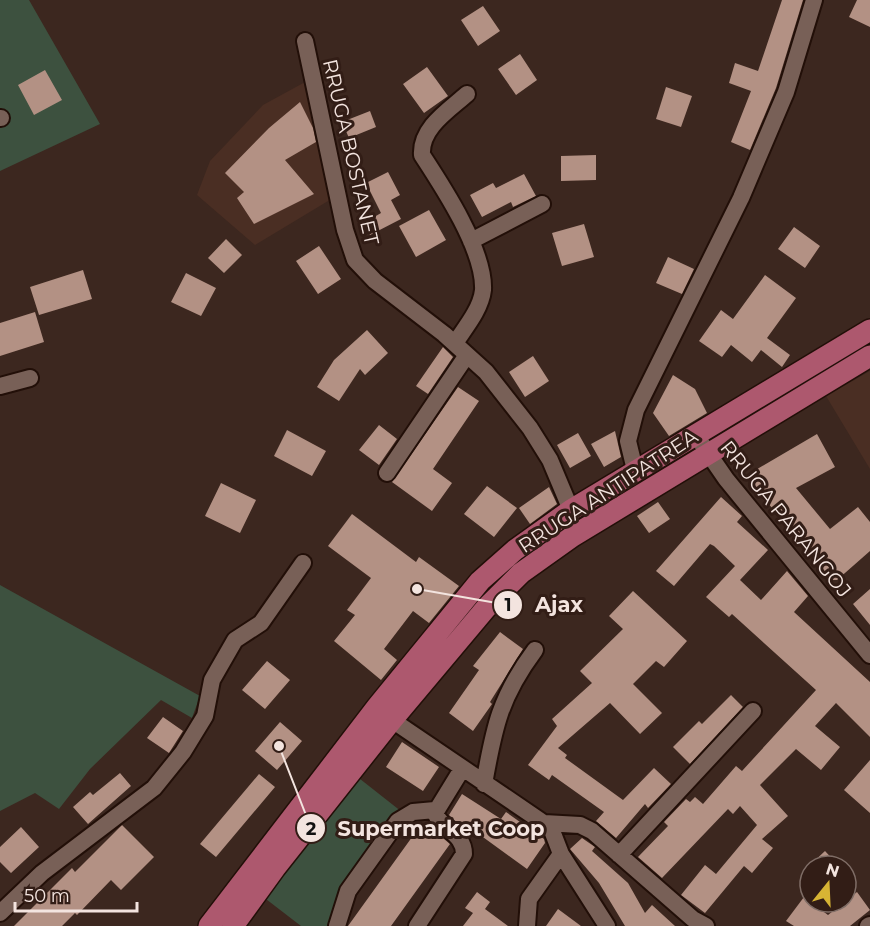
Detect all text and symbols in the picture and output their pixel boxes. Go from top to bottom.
street label: RRUGA BOSTANET [318,57,384,248]
street label: RRUGA ANTIPATREA [514,424,703,558]
street label: RRUGA PARANGOJ [715,436,857,602]
callout: Ajax [493,585,595,624]
text: Ajax [534,592,583,617]
text: 1 [504,594,512,616]
callout: Supermarket Coop [296,809,557,848]
text: Supermarket Coop [338,816,544,841]
text: 2 [306,818,317,840]
north arrow [798,854,858,914]
text: N [823,859,842,881]
scale bar [15,875,136,913]
text: 50 m [24,885,70,907]

